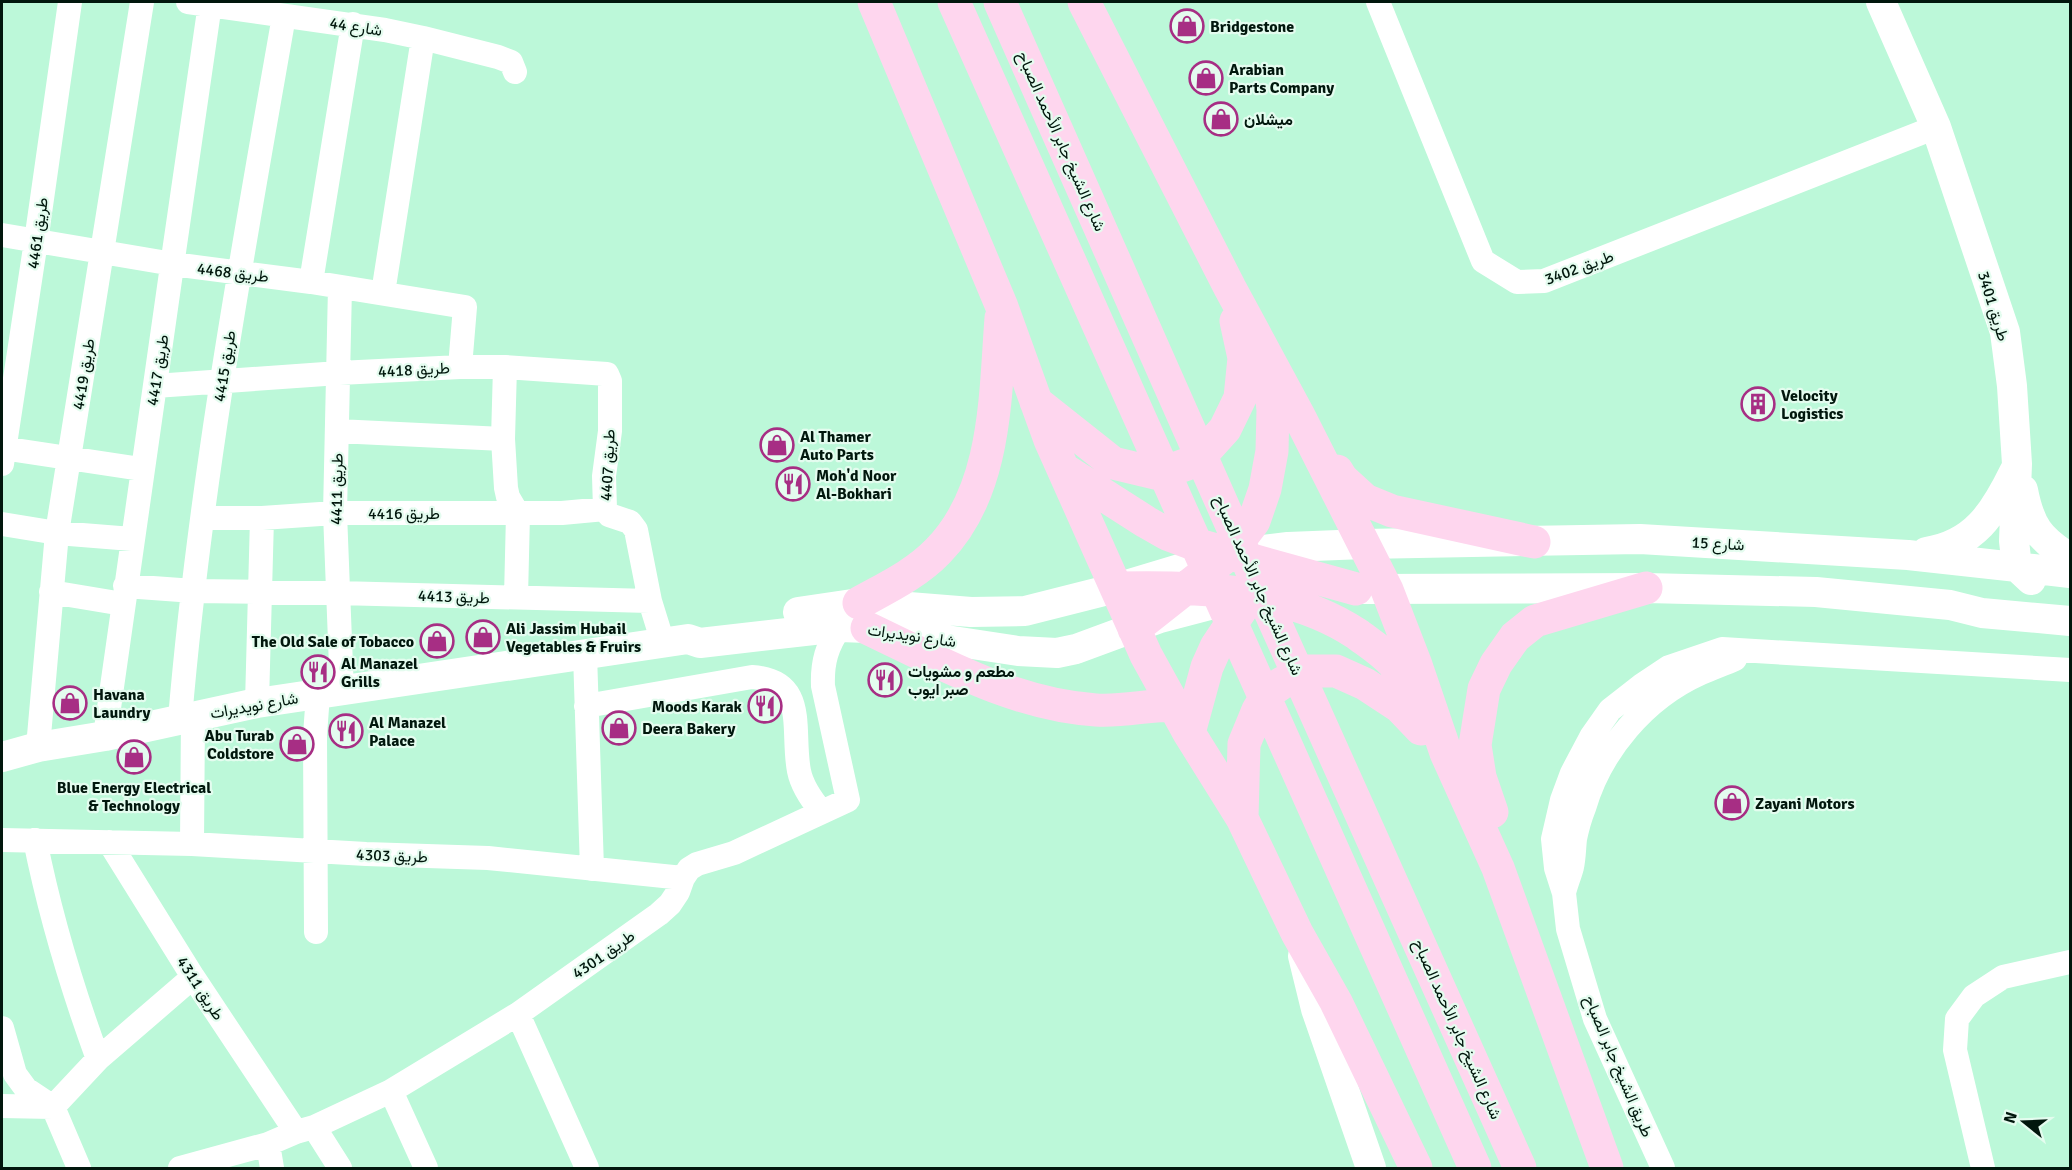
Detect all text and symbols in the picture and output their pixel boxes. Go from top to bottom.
shop icon: Bridgestone [1169,8,1205,44]
street label: شارع 44 [328,13,384,42]
place label: Bridgestone [1210,17,1294,37]
street label: شارع الشيخ جابر الأحمد الصباح [1011,48,1110,235]
shop icon: Arabian Parts Company [1188,60,1224,96]
place label: Arabian Parts Company [1229,60,1334,98]
shop icon: ميشلان [1203,101,1239,137]
place label: ميشلان [1244,110,1293,130]
street label: طريق 4461 [23,196,53,270]
street label: طريق 3402 [1542,246,1617,290]
street label: طريق 4468 [196,259,270,287]
street label: طريق 3401 [1973,269,2013,344]
street label: طريق 4415 [209,329,240,403]
street label: طريق 4417 [142,333,173,407]
street label: طريق 4419 [68,337,99,411]
street label: طريق 4418 [378,358,451,382]
building icon: Velocity Logistics [1740,386,1776,422]
place label: Velocity Logistics [1781,386,1843,424]
shop icon: Al Thamer Auto Parts [759,427,795,463]
place label: Al Thamer Auto Parts [800,427,874,465]
street label: طريق 4407 [596,429,620,502]
street label: طريق 4411 [326,453,348,525]
restaurant icon: Moh'd Noor Al-Bokhari [775,466,811,502]
place label: Moh'd Noor Al-Bokhari [816,466,897,504]
street label: شارع الشيخ جابر الأحمد الصباح [1208,492,1307,679]
street label: طريق 4416 [368,504,440,524]
street label: شارع 15 [1691,533,1745,556]
street label: طريق 4413 [418,586,490,608]
shop icon: Ali Jassim Hubail Vegetables & Fruirs [465,619,501,655]
place label: Ali Jassim Hubail Vegetables & Fruirs [506,619,641,657]
street label: شارع نويديرات [866,620,957,653]
shop icon: The Old Sale of Tobacco [419,623,455,659]
place label: The Old Sale of Tobacco [252,632,414,652]
restaurant icon: Al Manazel Grills [300,654,336,690]
place label: Al Manazel Grills [341,654,418,692]
restaurant icon: مطعم و مشويات صبر ايوب [867,662,903,698]
place label: مطعم و مشويات صبر ايوب [908,662,1015,700]
shop icon: Havana Laundry [52,685,88,721]
place label: Havana Laundry [93,685,151,723]
street label: شارع نويديرات [209,688,300,725]
restaurant icon: Moods Karak [747,688,783,724]
place label: Moods Karak [652,697,743,717]
shop icon: Deera Bakery [601,710,637,746]
restaurant icon: Al Manazel Palace [328,713,364,749]
place label: Al Manazel Palace [369,713,446,751]
place label: Deera Bakery [642,719,735,739]
place label: Abu Turab Coldstore [204,726,274,764]
shop icon: Abu Turab Coldstore [279,726,315,762]
shop icon: Blue Energy Electrical & Technology [116,739,152,775]
place label: Blue Energy Electrical & Technology [57,778,211,816]
shop icon: Zayani Motors [1714,785,1750,821]
place label: Zayani Motors [1755,794,1854,814]
street label: طريق 4303 [356,845,428,867]
street label: طريق 4301 [568,926,639,984]
street label: شارع الشيخ جابر الأحمد الصباح [1407,936,1506,1123]
street label: طريق 4311 [172,953,228,1024]
street label: طريق الشيخ جابر الصباح [1578,992,1657,1141]
north arrow [1994,1092,2054,1152]
text: N [1999,1109,2022,1126]

